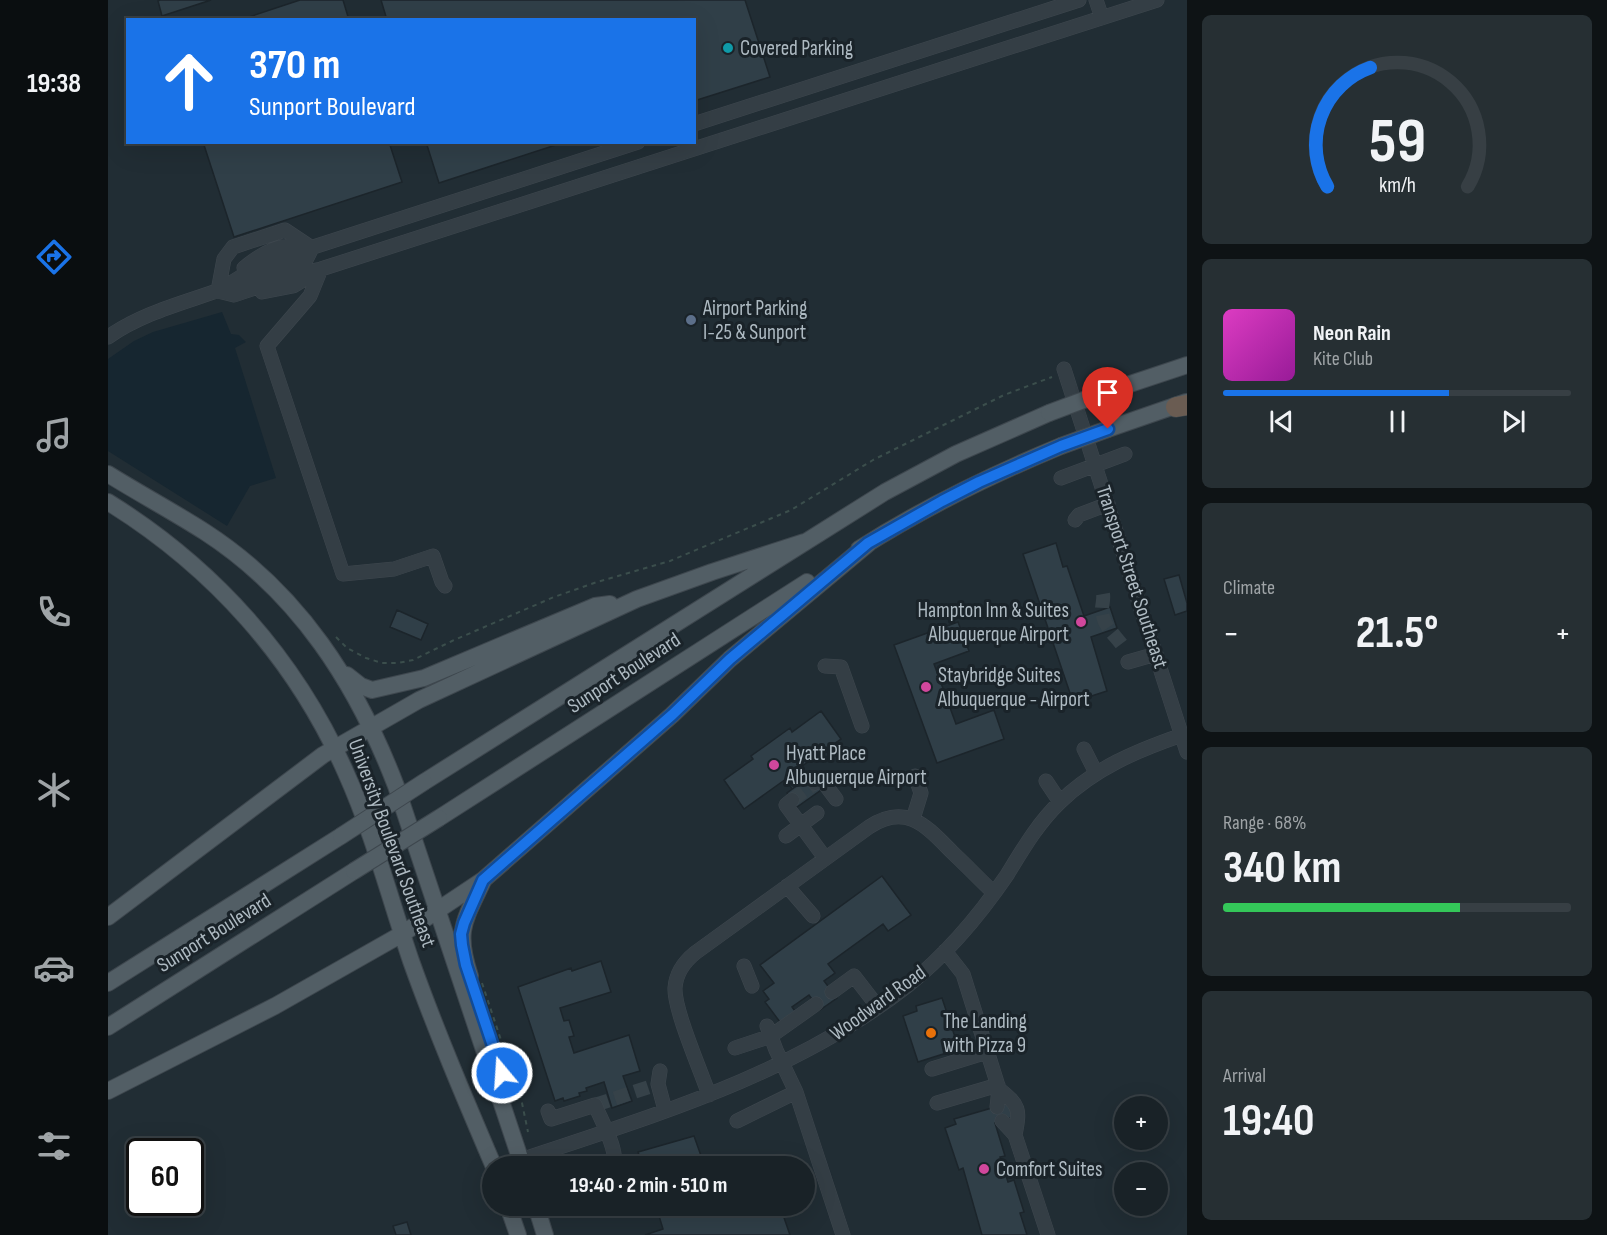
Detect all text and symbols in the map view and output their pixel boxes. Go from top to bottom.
place label: Covered Parking [740,36,853,61]
text: 370 m [249,40,340,91]
marker: Covered Parking [721,41,735,55]
icon: ahead [150,42,228,120]
text: 19:38 [27,68,81,100]
text: Sunport Boulevard [249,91,416,123]
text: 59 [1369,105,1425,180]
text: km/h [1378,173,1416,198]
icon: directions [33,236,75,278]
place label: Airport Parking I-25 & Sunport [702,296,807,345]
marker: Airport Parking I-25 & Sunport [684,313,698,327]
text: Neon Rain [1313,320,1391,347]
text: Kite Club [1313,347,1373,371]
pin [1082,367,1133,429]
icon: arrive [1091,376,1124,409]
icon: previous [1265,405,1298,438]
icon: pause [1381,405,1414,438]
icon: next [1497,405,1530,438]
icon: music [33,414,75,456]
street label: Transport Street Southeast [1091,482,1173,672]
text: Climate [1223,576,1275,600]
icon: phone [33,591,75,633]
place label: Hampton Inn & Suites Albuquerque Airport [917,598,1069,647]
text: 21.5° [1356,606,1438,661]
text: − [1223,614,1239,654]
text: + [1555,614,1571,654]
marker: Hampton Inn & Suites Albuquerque Airport [1074,615,1088,629]
street label: Sunport Boulevard [563,627,685,719]
place label: Staybridge Suites Albuquerque - Airport [937,663,1090,712]
marker: Staybridge Suites Albuquerque - Airport [919,680,933,694]
street label: University Boulevard Southeast [343,735,441,951]
place label: Hyatt Place Albuquerque Airport [785,741,927,790]
marker: Hyatt Place Albuquerque Airport [767,758,781,772]
icon: climate [33,769,75,811]
text: Range · 68% [1223,811,1307,835]
text: 340 km [1223,841,1341,896]
street label: Sunport Boulevard [152,888,276,978]
icon: car [33,947,75,989]
street label: Woodward Road [825,960,931,1046]
place label: The Landing with Pizza 9 [943,1009,1027,1058]
marker: The Landing with Pizza 9 [924,1026,938,1040]
position arrow [470,1041,534,1105]
text: Arrival [1223,1064,1266,1088]
text: 19:40 [1223,1094,1314,1149]
map controls [1114,1096,1168,1216]
button: + [1114,1096,1168,1150]
icon: filters [33,1125,75,1167]
speed limit sign: 60 [126,1138,204,1216]
place label: Comfort Suites [996,1157,1102,1182]
marker: Comfort Suites [977,1162,991,1176]
button: − [1114,1162,1168,1216]
text: 19:40 · 2 min · 510 m [570,1172,727,1199]

